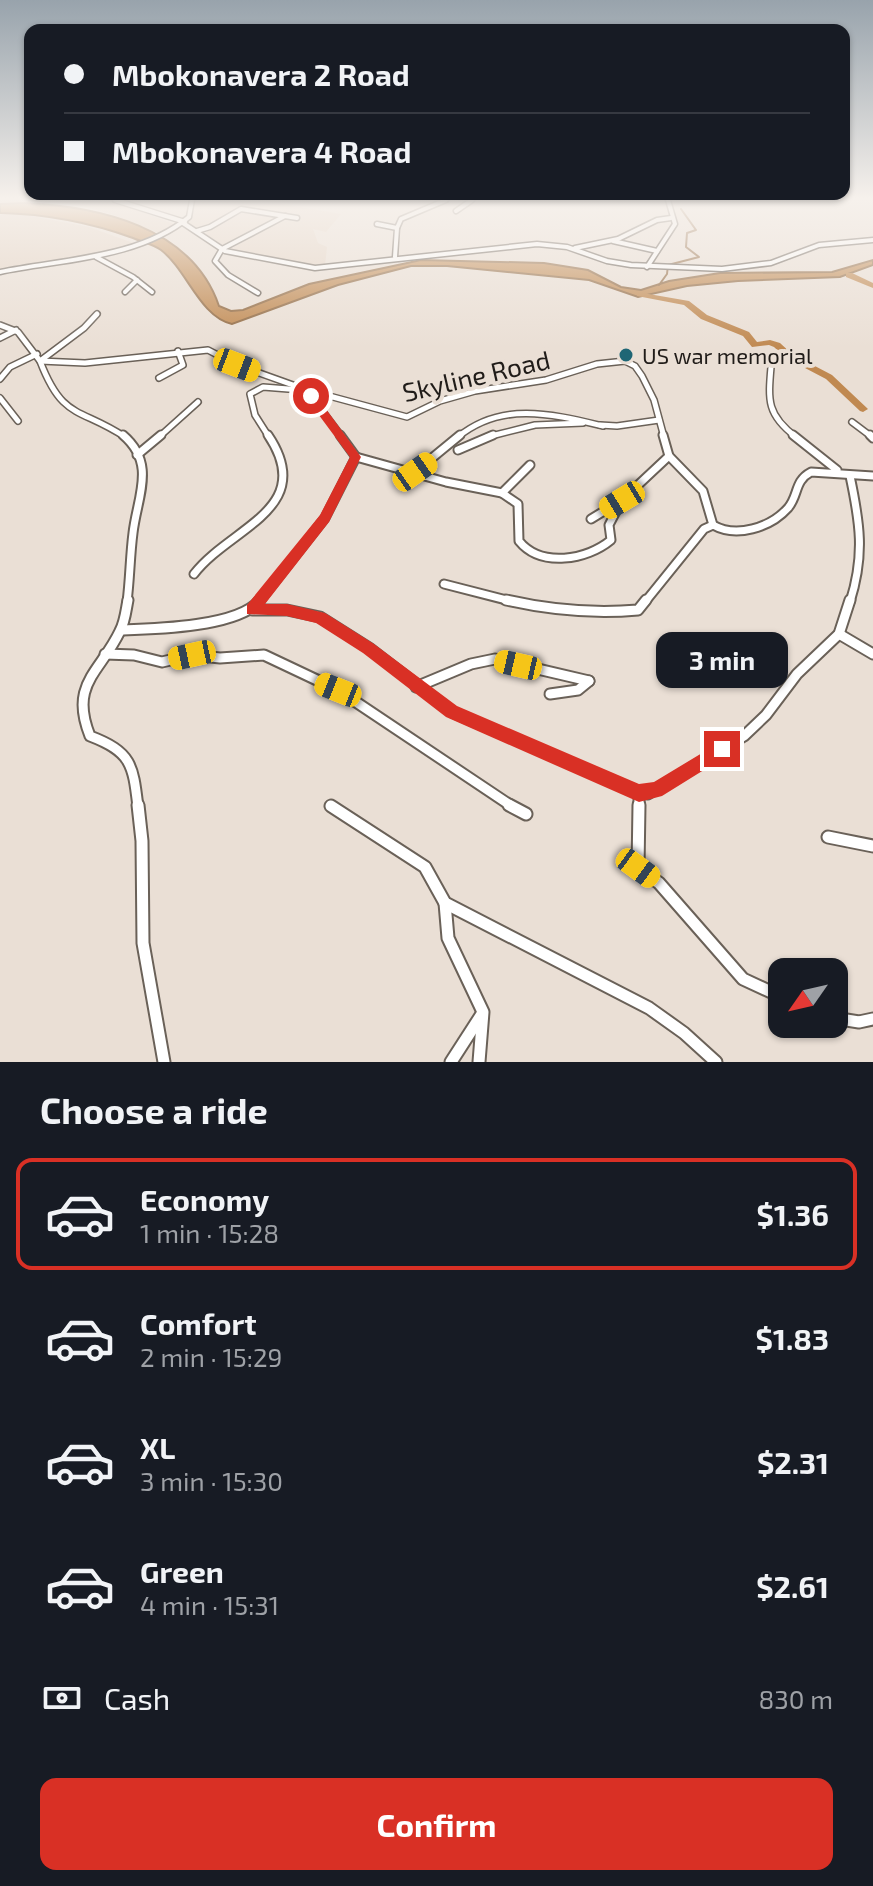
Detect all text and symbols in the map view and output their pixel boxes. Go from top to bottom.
text: Mbokonavera 2 Road [112,56,410,92]
text: Mbokonavera 4 Road [112,133,411,169]
place label: US war memorial [642,342,813,368]
street label: Skyline Road [399,343,553,407]
car [210,345,264,385]
marker: US war memorial [617,346,635,364]
route start [293,378,329,414]
car [388,448,442,496]
car [595,477,649,523]
callout: 3 min [656,633,788,689]
car [166,638,218,672]
text: 3 min [689,644,755,675]
car [492,648,544,682]
car [311,670,365,710]
route end [704,731,740,767]
car [612,844,664,892]
north arrow [768,958,848,1038]
map controls [768,958,848,1038]
text: Choose a ride [40,1088,268,1131]
icon: car [44,1178,116,1250]
text: Economy [140,1181,269,1217]
text: $1.36 [757,1196,829,1232]
text: 1 min · 15:28 [140,1217,279,1248]
icon: car [44,1302,116,1374]
text: Comfort [140,1305,257,1341]
text: $1.83 [756,1320,829,1356]
text: 2 min · 15:29 [140,1341,282,1372]
icon: car [44,1426,116,1498]
text: XL [140,1429,175,1465]
text: $2.31 [757,1444,829,1480]
text: 3 min · 15:30 [140,1465,283,1496]
icon: car [44,1550,116,1622]
text: Green [140,1553,224,1589]
text: $2.61 [756,1568,829,1604]
text: 4 min · 15:31 [140,1589,279,1620]
icon: cash [40,1676,84,1720]
text: Cash [104,1680,170,1716]
text: 830 m [759,1683,833,1714]
button: Confirm [40,1778,833,1870]

